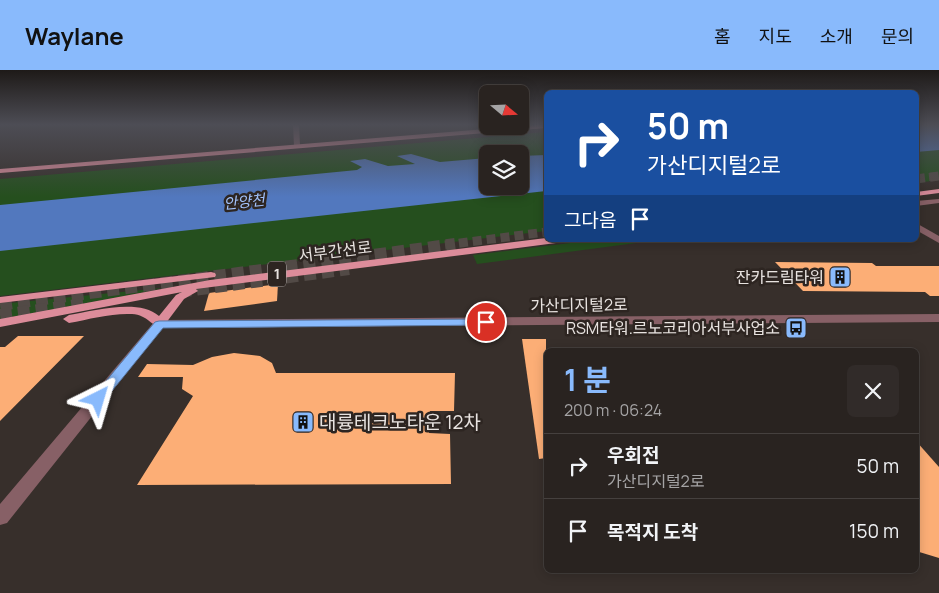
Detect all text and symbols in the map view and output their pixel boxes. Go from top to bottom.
text: Waylane [25,19,124,52]
text: 홈 [714,24,731,48]
text: 지도 [759,24,792,48]
text: 소개 [820,24,853,48]
text: 문의 [881,24,914,48]
north arrow [479,85,529,135]
map controls [479,85,529,195]
text: 50 m [647,102,729,150]
icon: right [564,110,629,175]
button: layers [479,145,529,195]
text: 가산디지털2로 [647,150,781,180]
water label: 안양천 [222,189,268,214]
icon: arrive [626,205,654,233]
text: 그다음 [564,207,616,233]
street label: 서부간선로 [297,236,373,266]
road number: 1 [268,262,286,286]
building icon: 잔카드림타워 [828,265,852,289]
place label: 잔카드림타워 [736,266,824,288]
street label: 가산디지털2로 [530,293,628,317]
pin [465,301,507,343]
icon: arrive [472,308,500,336]
bus stop icon: RSM타워.르노코리아서부사업소 [784,316,808,340]
place label: RSM타워.르노코리아서부사업소 [566,317,780,339]
text: 1 분 [564,359,611,400]
button: close [847,365,899,417]
position arrow [71,372,123,424]
text: 200 m · 06:24 [564,399,662,421]
place label: 대륭테크노타운 12차 [319,409,481,435]
building icon: 대륭테크노타운 12차 [291,410,315,434]
text: 우회전 [607,442,659,468]
icon: right [564,452,592,480]
text: 50 m [857,453,899,479]
text: 가산디지털2로 [607,470,704,492]
icon: arrive [564,517,592,545]
text: 150 m [849,518,899,544]
text: 목적지 도착 [607,519,698,545]

